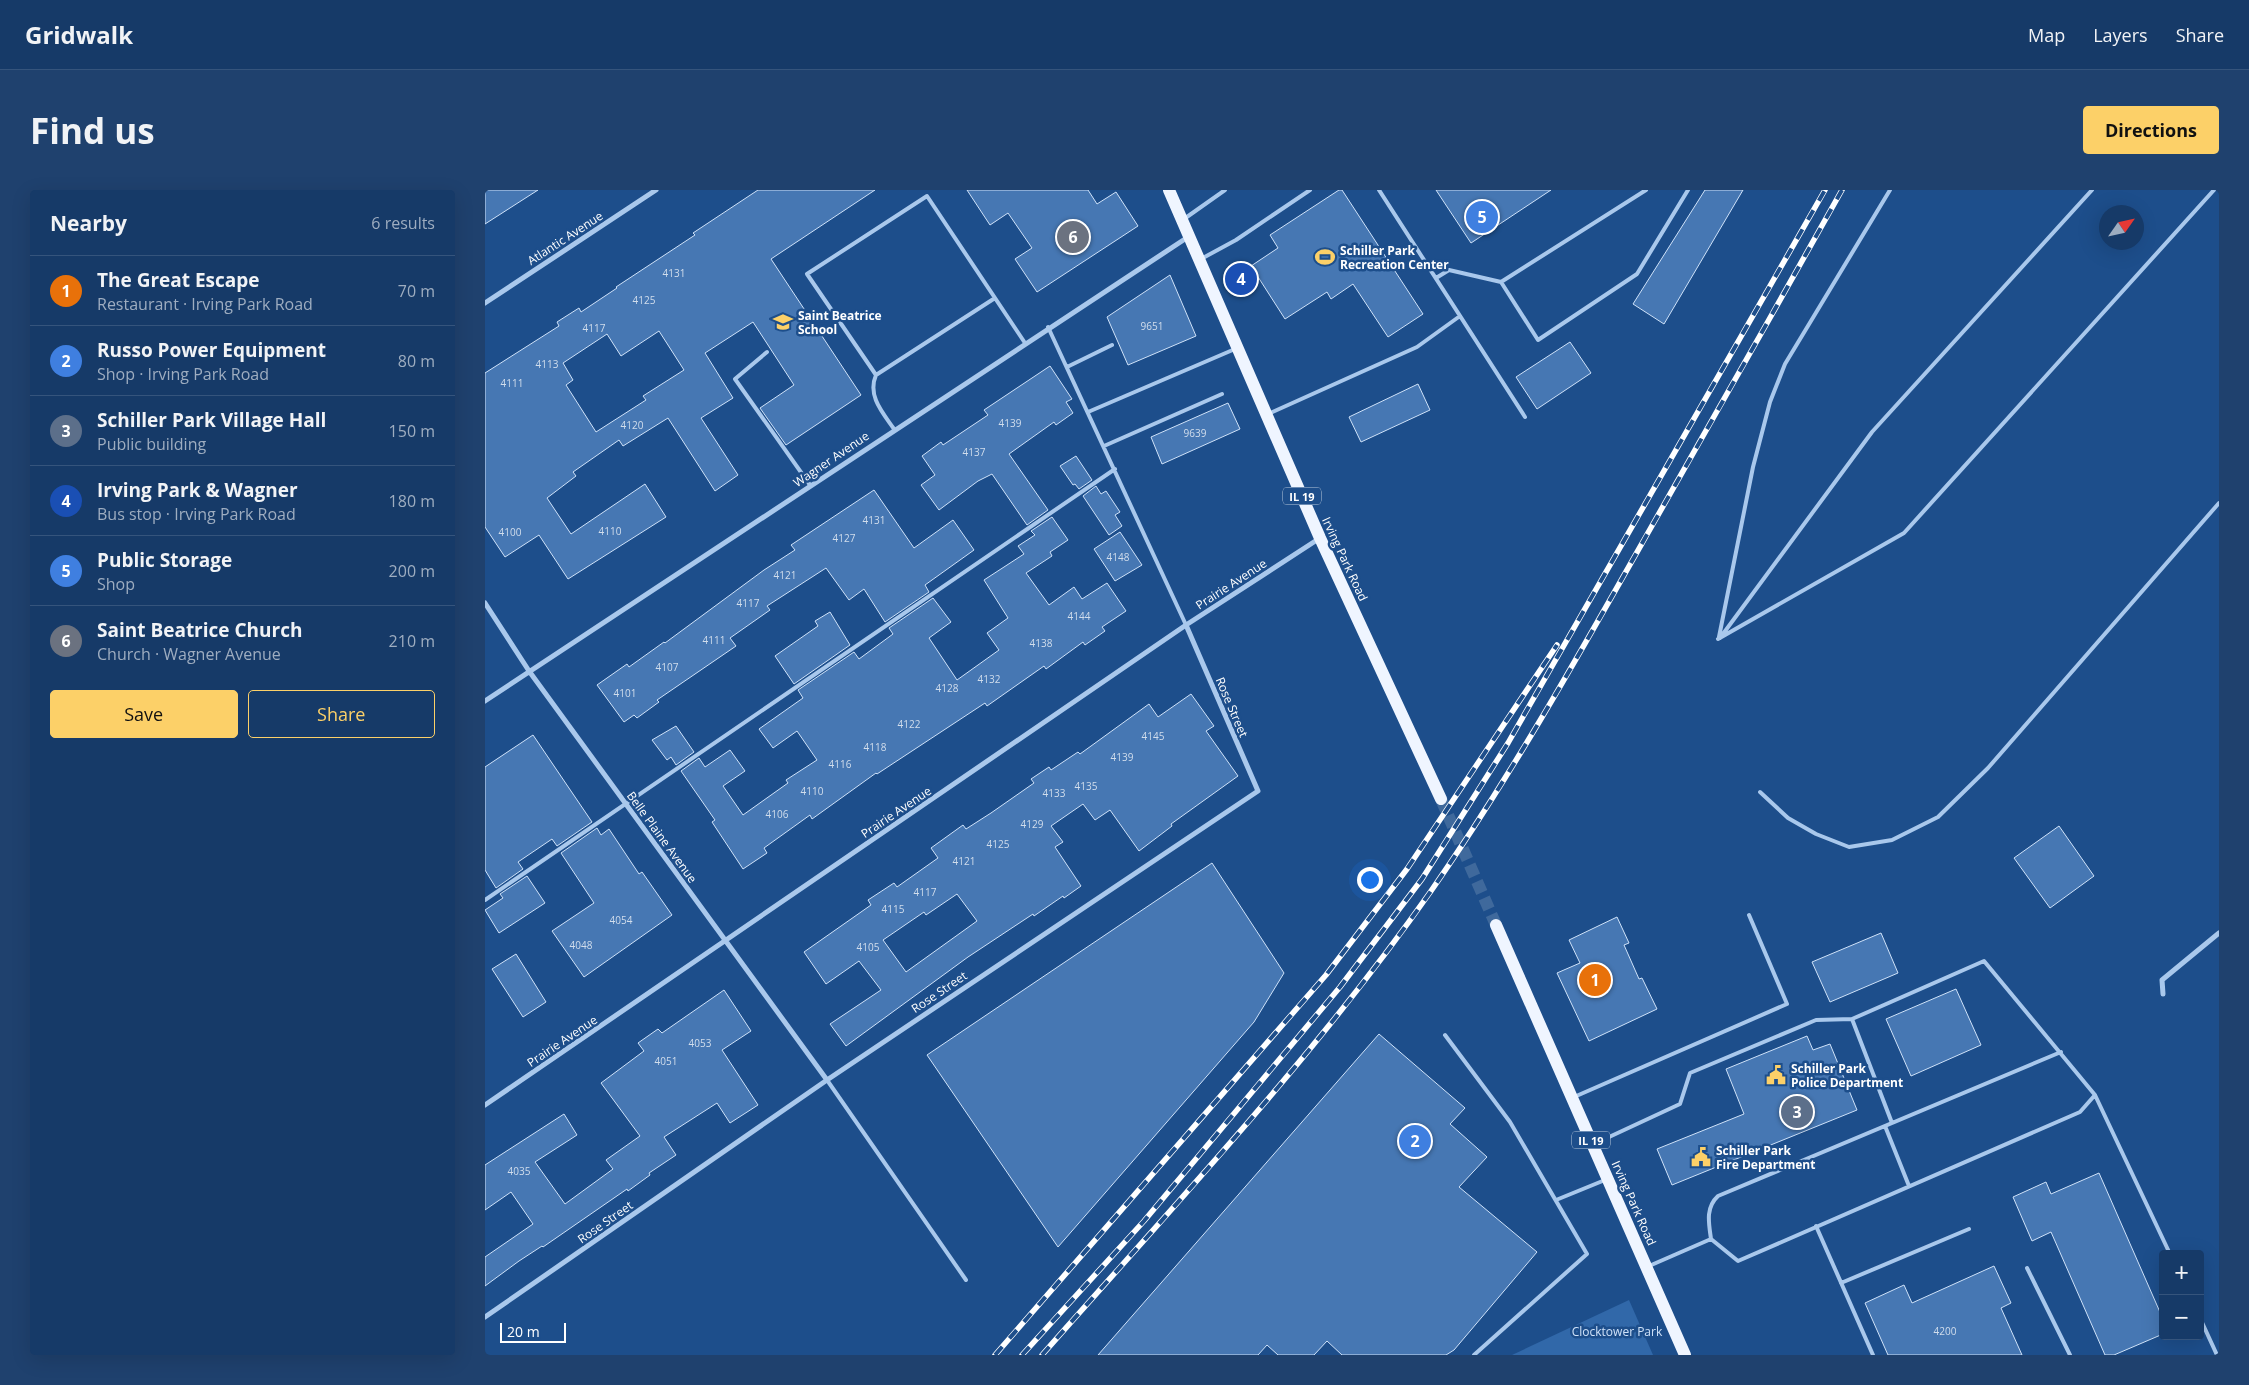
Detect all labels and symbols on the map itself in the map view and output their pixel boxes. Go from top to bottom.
pin: 5 [1466,198,1498,236]
north arrow [2099,205,2144,250]
street label: Atlantic Avenue [524,207,606,269]
pin: 6 [1057,218,1089,256]
place label: Schiller Park Recreation Center [1340,242,1449,273]
sports icon: Schiller Park Recreation Center [1314,246,1336,268]
pin: 4 [1225,260,1257,298]
house number: 4131 [663,266,685,280]
house number: 4125 [633,293,656,307]
place label: Saint Beatrice School [798,307,882,338]
school or university icon: Saint Beatrice School [772,311,794,333]
house number: 9651 [1141,319,1163,333]
house number: 4117 [583,321,606,335]
house number: 4113 [536,357,559,371]
house number: 4111 [501,376,523,390]
house number: 4139 [999,416,1022,430]
house number: 4120 [621,418,644,432]
house number: 9639 [1184,426,1207,440]
street label: Wagner Avenue [790,427,873,491]
house number: 4137 [963,445,986,459]
road number: IL 19 [1283,488,1321,504]
house number: 4131 [863,513,885,527]
street label: Irving Park Road [1318,514,1372,604]
house number: 4110 [599,524,622,538]
house number: 4100 [499,525,522,539]
house number: 4127 [833,531,856,545]
house number: 4148 [1107,550,1130,564]
street label: Prairie Avenue [1192,555,1270,613]
house number: 4121 [774,568,796,582]
house number: 4117 [737,596,760,610]
house number: 4144 [1068,609,1091,623]
house number: 4111 [703,633,725,647]
house number: 4138 [1030,636,1053,650]
house number: 4107 [656,660,679,674]
house number: 4132 [978,672,1001,686]
street label: Rose Street [1212,674,1252,740]
house number: 4128 [936,681,959,695]
house number: 4101 [614,686,636,700]
house number: 4122 [898,717,921,731]
house number: 4145 [1142,729,1165,743]
house number: 4118 [864,740,887,754]
house number: 4139 [1111,750,1134,764]
house number: 4116 [829,757,852,771]
house number: 4135 [1075,779,1098,793]
street label: Prairie Avenue [858,782,935,842]
house number: 4110 [801,784,824,798]
house number: 4133 [1043,786,1066,800]
street label: Belle Plaine Avenue [623,788,701,886]
house number: 4106 [766,807,789,821]
house number: 4129 [1021,817,1044,831]
house number: 4125 [987,837,1010,851]
house number: 4121 [953,854,975,868]
your location [1357,867,1383,893]
house number: 4117 [914,885,937,899]
house number: 4115 [882,902,905,916]
house number: 4054 [610,913,633,927]
house number: 4048 [570,938,593,952]
house number: 4105 [857,940,880,954]
pin: 1 [1579,961,1611,999]
street label: Rose Street [908,967,970,1017]
street label: Prairie Avenue [524,1011,601,1071]
house number: 4053 [689,1036,712,1050]
house number: 4051 [655,1054,677,1068]
place label: Schiller Park Police Department [1791,1060,1903,1091]
public building icon: Schiller Park Police Department [1765,1064,1787,1086]
pin: 3 [1781,1093,1813,1131]
pin: 2 [1399,1122,1431,1160]
road number: IL 19 [1572,1132,1610,1148]
place label: Schiller Park Fire Department [1716,1142,1815,1173]
public building icon: Schiller Park Fire Department [1690,1146,1712,1168]
street label: Irving Park Road [1608,1158,1660,1248]
house number: 4035 [508,1164,531,1178]
street label: Rose Street [574,1197,636,1247]
scale bar [500,1320,566,1343]
park label: Clocktower Park [1572,1323,1663,1340]
house number: 4200 [1934,1324,1957,1338]

